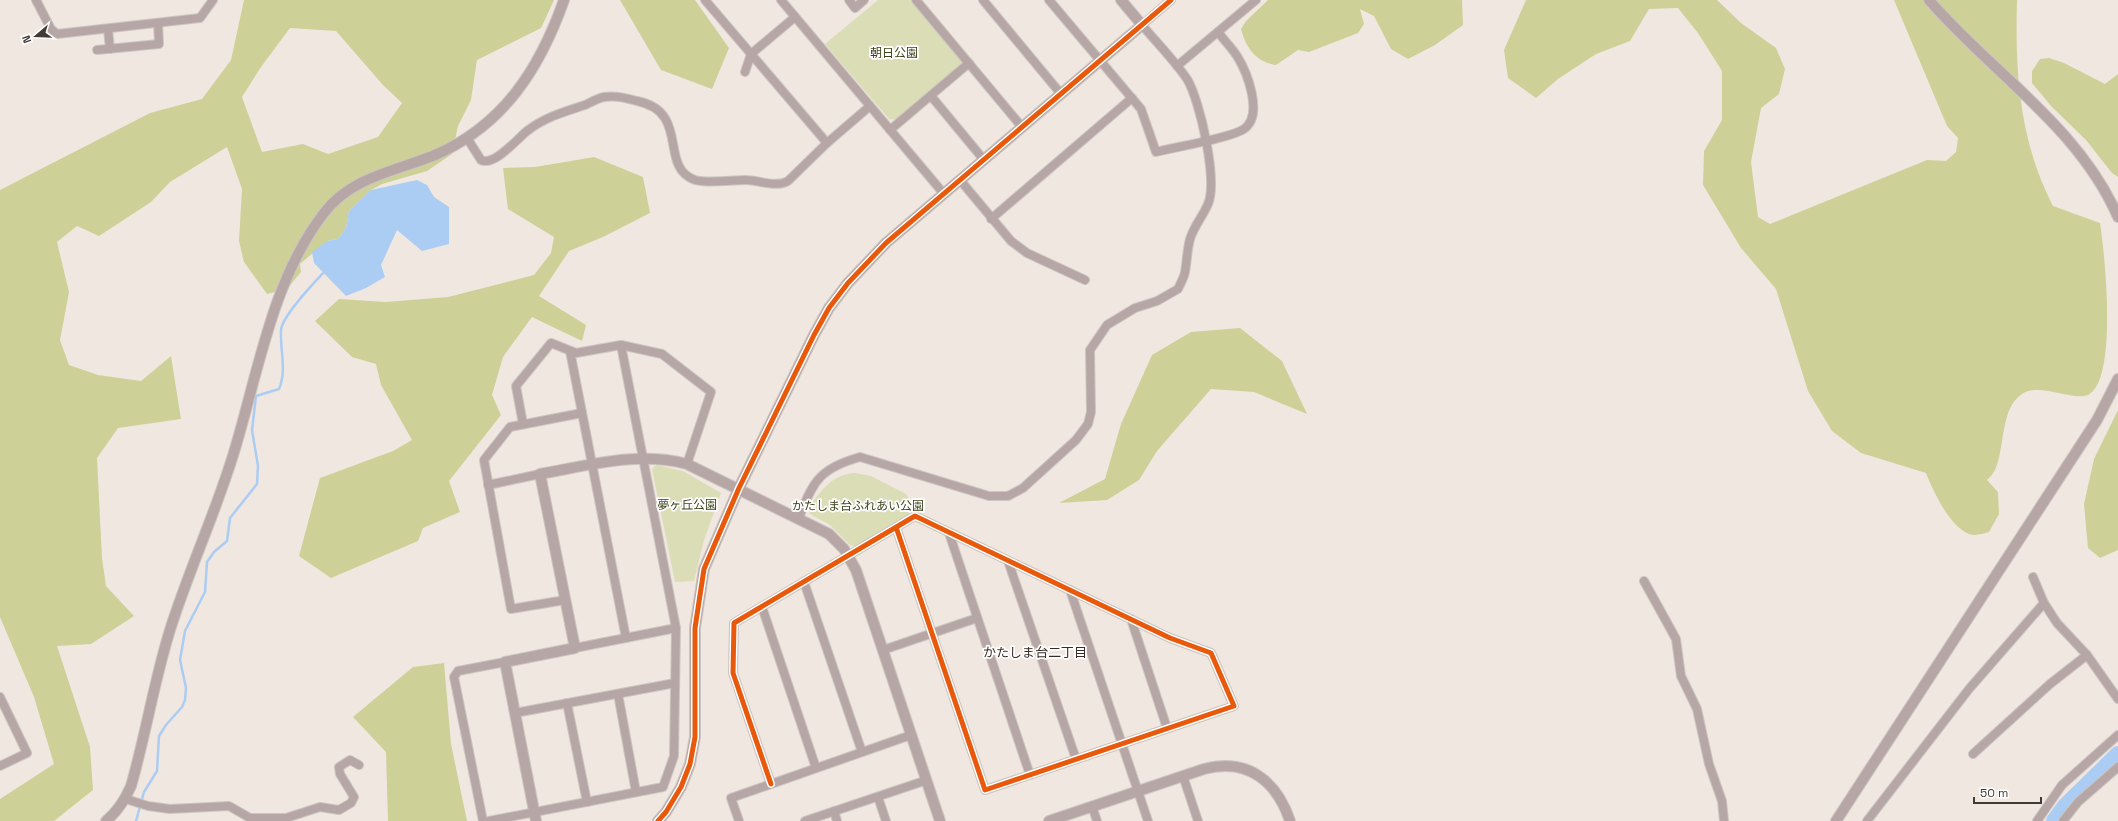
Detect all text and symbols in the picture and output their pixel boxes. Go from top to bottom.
north arrow [16,16,56,56]
text: N [19,33,34,45]
park label: 朝日公園 [870,45,918,61]
park label: 夢ヶ丘公園 [657,497,717,513]
park label: かたしま台ふれあい公園 [792,498,924,514]
district label: かたしま台二丁目 [983,644,1087,661]
scale bar [1974,779,2041,805]
text: 50 m [1980,785,2008,801]

